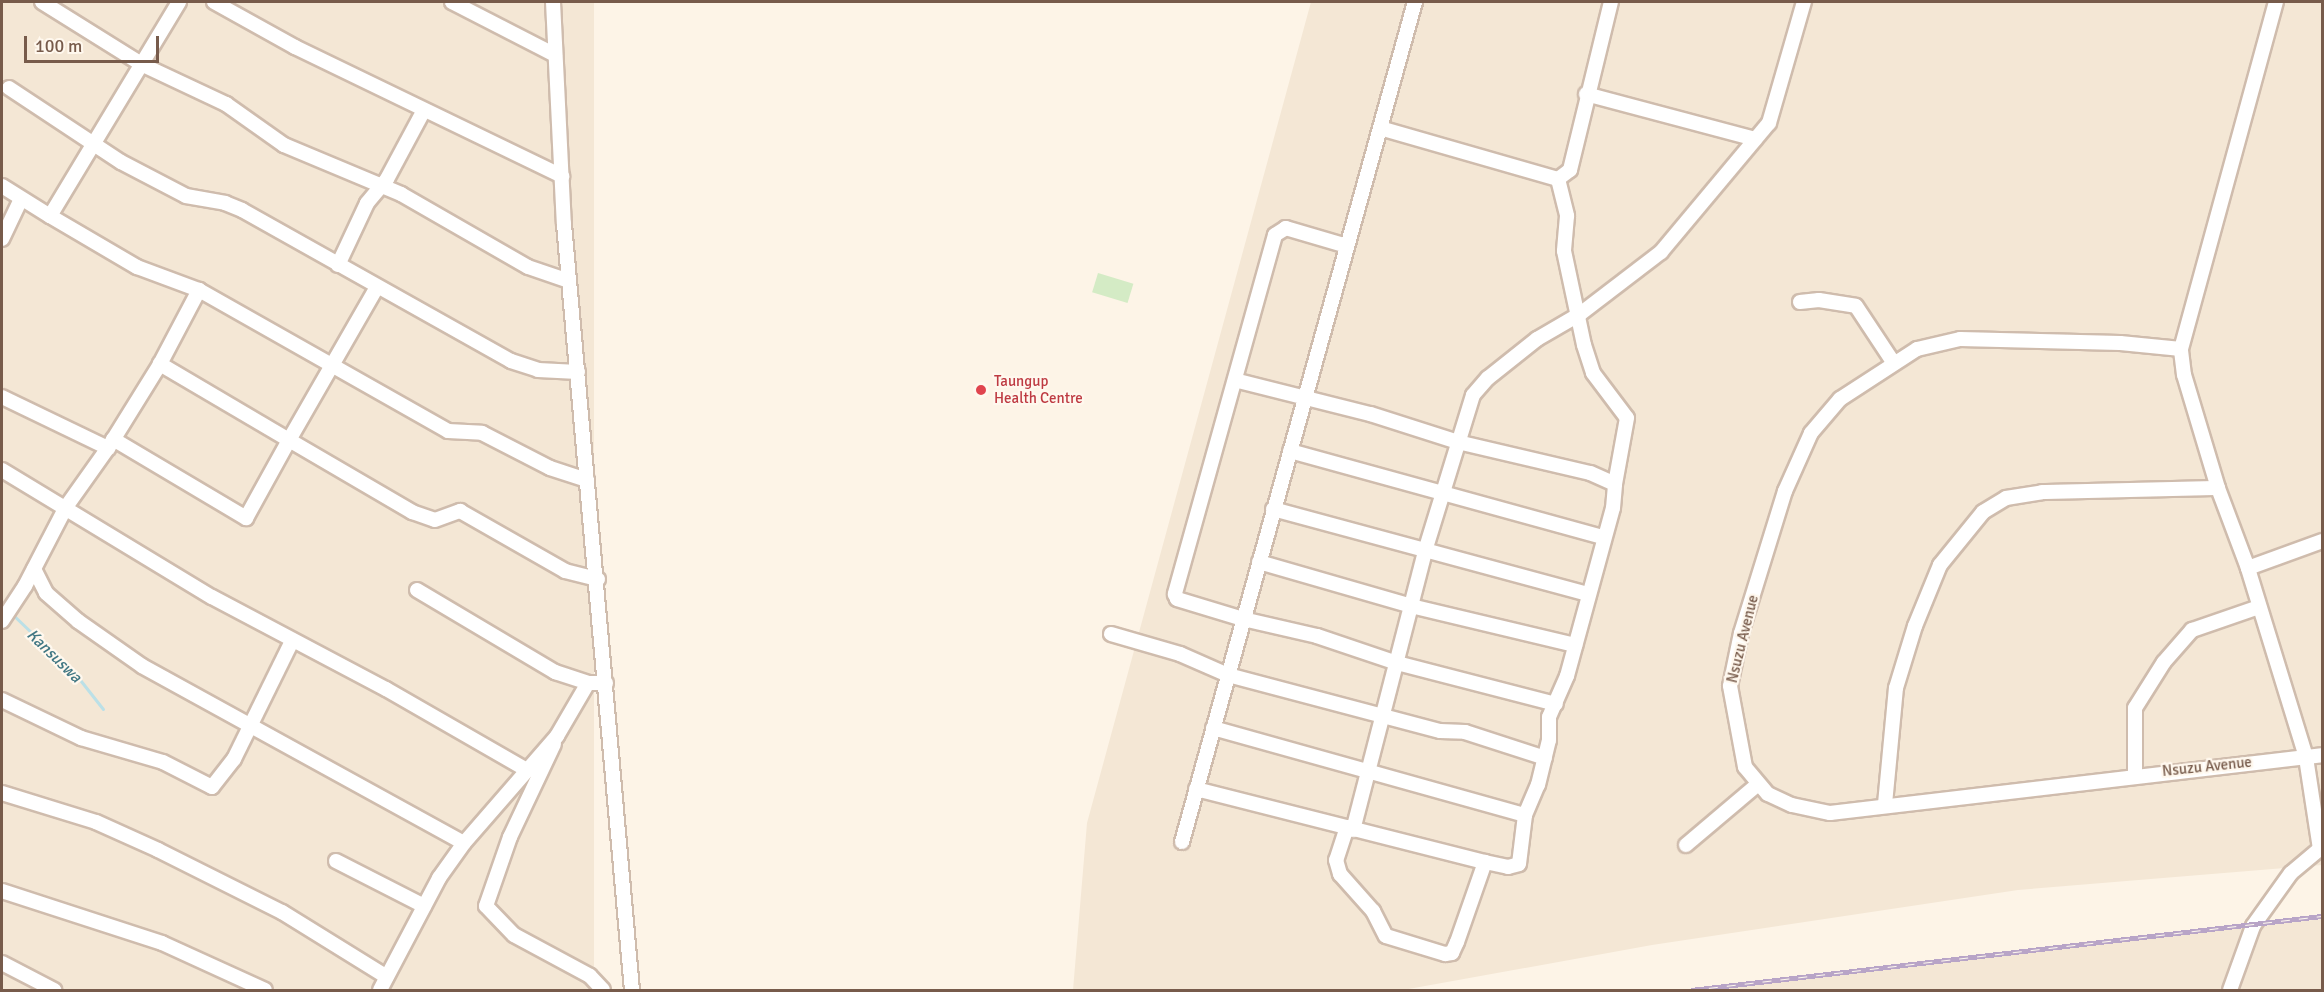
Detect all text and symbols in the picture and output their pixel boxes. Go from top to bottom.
scale bar [27,24,162,62]
text: 100 m [35,35,82,57]
place label: Taungup Health Centre [994,372,1083,407]
marker: Taungup Health Centre [972,381,990,399]
street label: Nsuzu Avenue [1723,593,1763,685]
water label: Kansuswa [23,625,85,687]
street label: Nsuzu Avenue [2161,753,2253,781]

